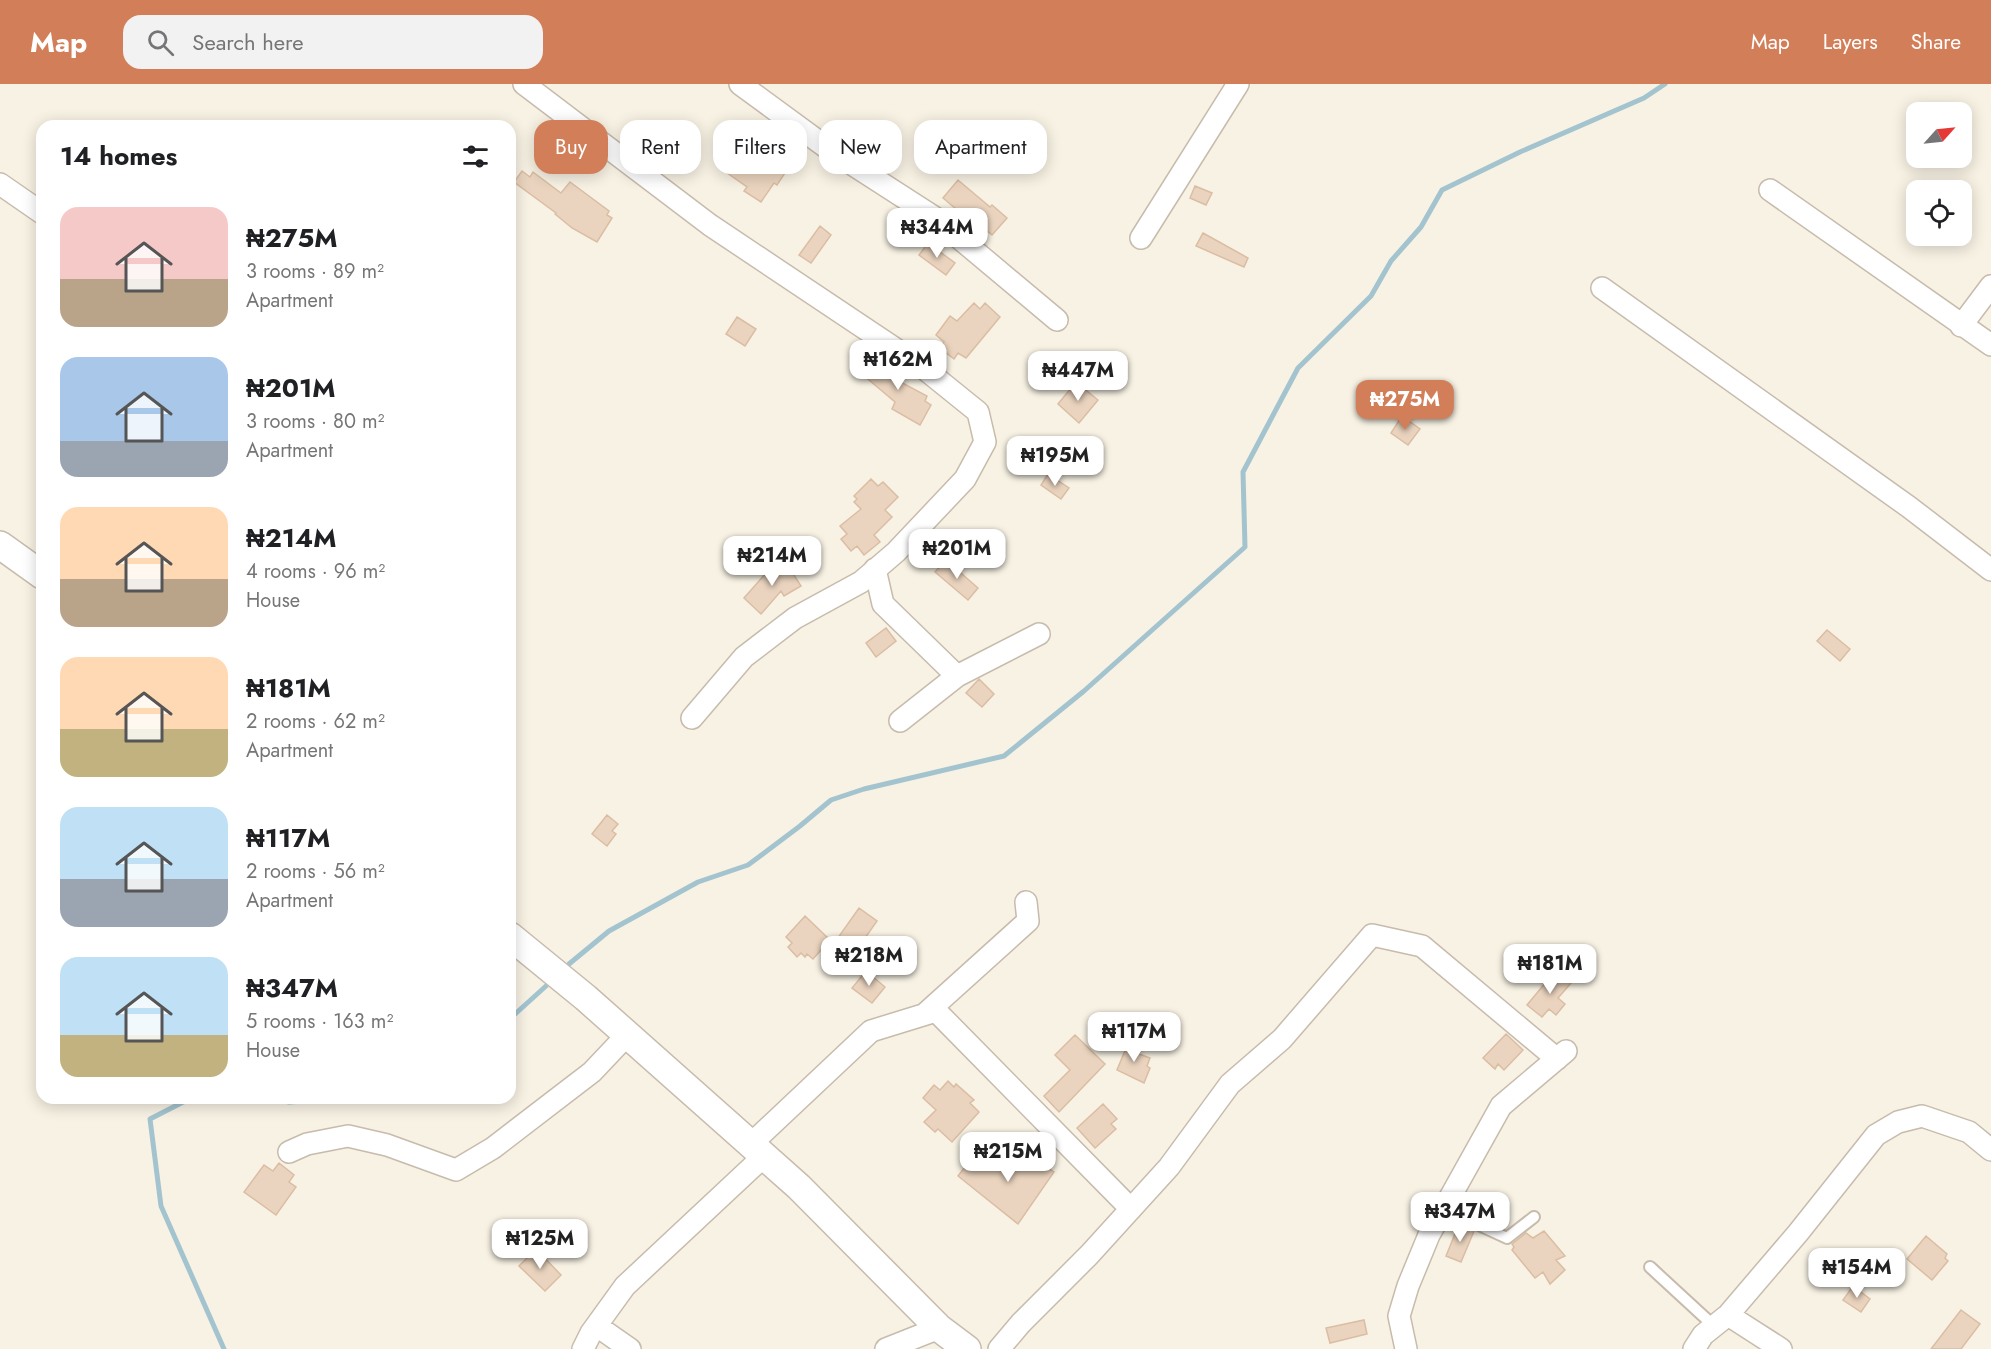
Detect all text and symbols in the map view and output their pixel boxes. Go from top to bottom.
search box [123,15,543,69]
text: Map [30,22,87,63]
icon: search [144,26,177,59]
text: Search here [192,26,304,58]
text: Map [1751,27,1790,57]
text: Layers [1823,27,1878,57]
text: Share [1911,27,1961,57]
north arrow [1906,102,1972,168]
map controls [1906,102,1972,246]
chip: Buy [534,120,608,174]
chip: Rent [620,120,701,174]
chip: Filters [713,120,807,174]
chip: New [819,120,902,174]
chip: Apartment [914,120,1047,174]
text: 14 homes [60,137,177,175]
icon: filters [459,140,492,173]
button: locate [1906,180,1972,246]
pin: ₦344M [895,208,979,259]
text: ₦344M [901,213,973,242]
text: ₦275M [246,219,337,257]
icon: home [108,231,180,303]
text: 3 rooms · 89 m² [246,257,384,286]
text: Apartment [246,286,333,315]
pin: ₦162M [856,340,940,391]
text: ₦162M [864,345,932,374]
pin: ₦447M [1036,351,1120,402]
text: ₦447M [1042,356,1114,385]
text: ₦201M [246,369,335,407]
pin: ₦275M [1363,380,1447,431]
icon: home [108,381,180,453]
text: ₦275M [1370,385,1440,414]
text: 3 rooms · 80 m² [246,407,384,436]
text: Apartment [246,436,333,465]
pin: ₦195M [1013,436,1097,487]
text: ₦195M [1021,441,1089,470]
text: ₦214M [246,519,336,557]
pin: ₦201M [915,529,999,580]
icon: home [108,531,180,603]
text: ₦201M [923,534,991,563]
pin: ₦214M [730,536,814,587]
text: ₦214M [737,541,807,570]
text: 4 rooms · 96 m² [246,557,385,586]
text: House [246,586,300,615]
text: ₦181M [246,669,331,707]
icon: home [108,681,180,753]
text: 2 rooms · 62 m² [246,707,385,736]
text: Apartment [246,736,333,765]
text: ₦117M [246,819,330,857]
icon: home [108,831,180,903]
text: 2 rooms · 56 m² [246,857,385,886]
text: Apartment [246,886,333,915]
pin: ₦218M [827,936,911,987]
text: ₦218M [835,941,903,970]
pin: ₦181M [1508,944,1592,995]
text: ₦181M [1517,949,1583,978]
text: ₦347M [246,969,338,1007]
icon: home [108,981,180,1053]
text: 5 rooms · 163 m² [246,1007,393,1036]
pin: ₦117M [1092,1012,1176,1063]
text: ₦117M [1102,1017,1166,1046]
text: House [246,1036,300,1065]
pin: ₦215M [966,1132,1050,1183]
text: ₦215M [974,1137,1042,1166]
pin: ₦347M [1418,1192,1502,1243]
text: ₦347M [1425,1197,1495,1226]
pin: ₦125M [498,1219,582,1270]
text: ₦125M [506,1224,574,1253]
pin: ₦154M [1815,1248,1899,1299]
text: ₦154M [1822,1253,1892,1282]

